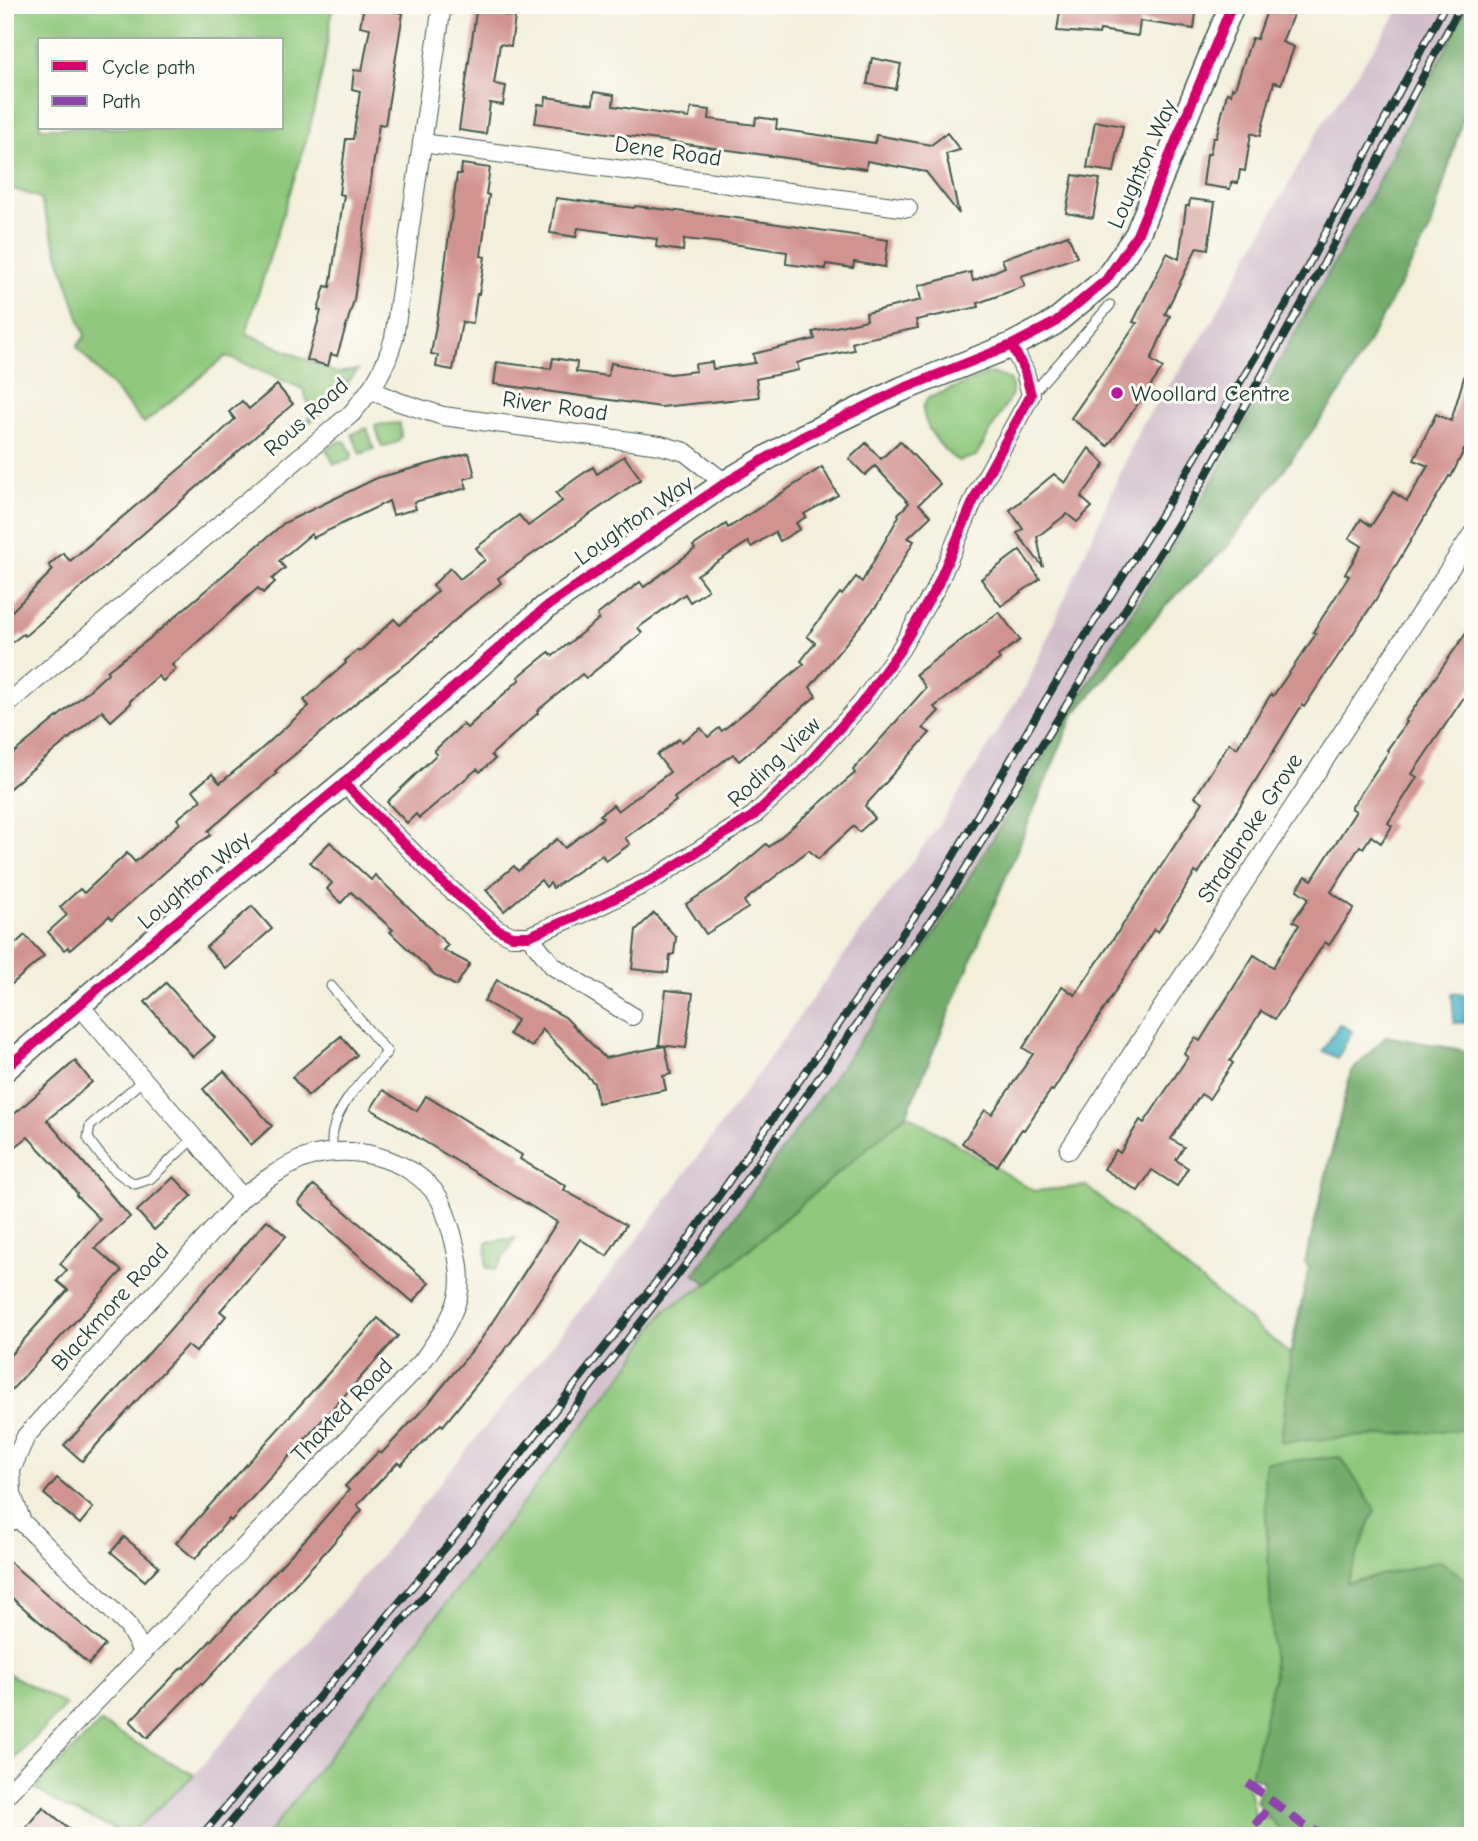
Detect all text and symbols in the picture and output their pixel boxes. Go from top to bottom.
legend [38,38,284,130]
text: Cycle path [102,55,195,79]
text: Path [102,89,141,113]
street label: Loughton Way [1101,95,1183,233]
street label: Dene Road [613,130,723,172]
street label: Rous Road [258,372,354,462]
place label: Woollard Centre [1131,380,1290,407]
street label: River Road [501,385,609,427]
marker: Woollard Centre [1109,385,1125,401]
street label: Loughton Way [570,469,699,571]
street label: Roding View [722,711,826,813]
street label: Stradbroke Grove [1192,748,1308,908]
street label: Loughton Way [132,825,256,935]
street label: Blackmore Road [46,1238,174,1376]
street label: Thaxted Road [286,1352,398,1468]

